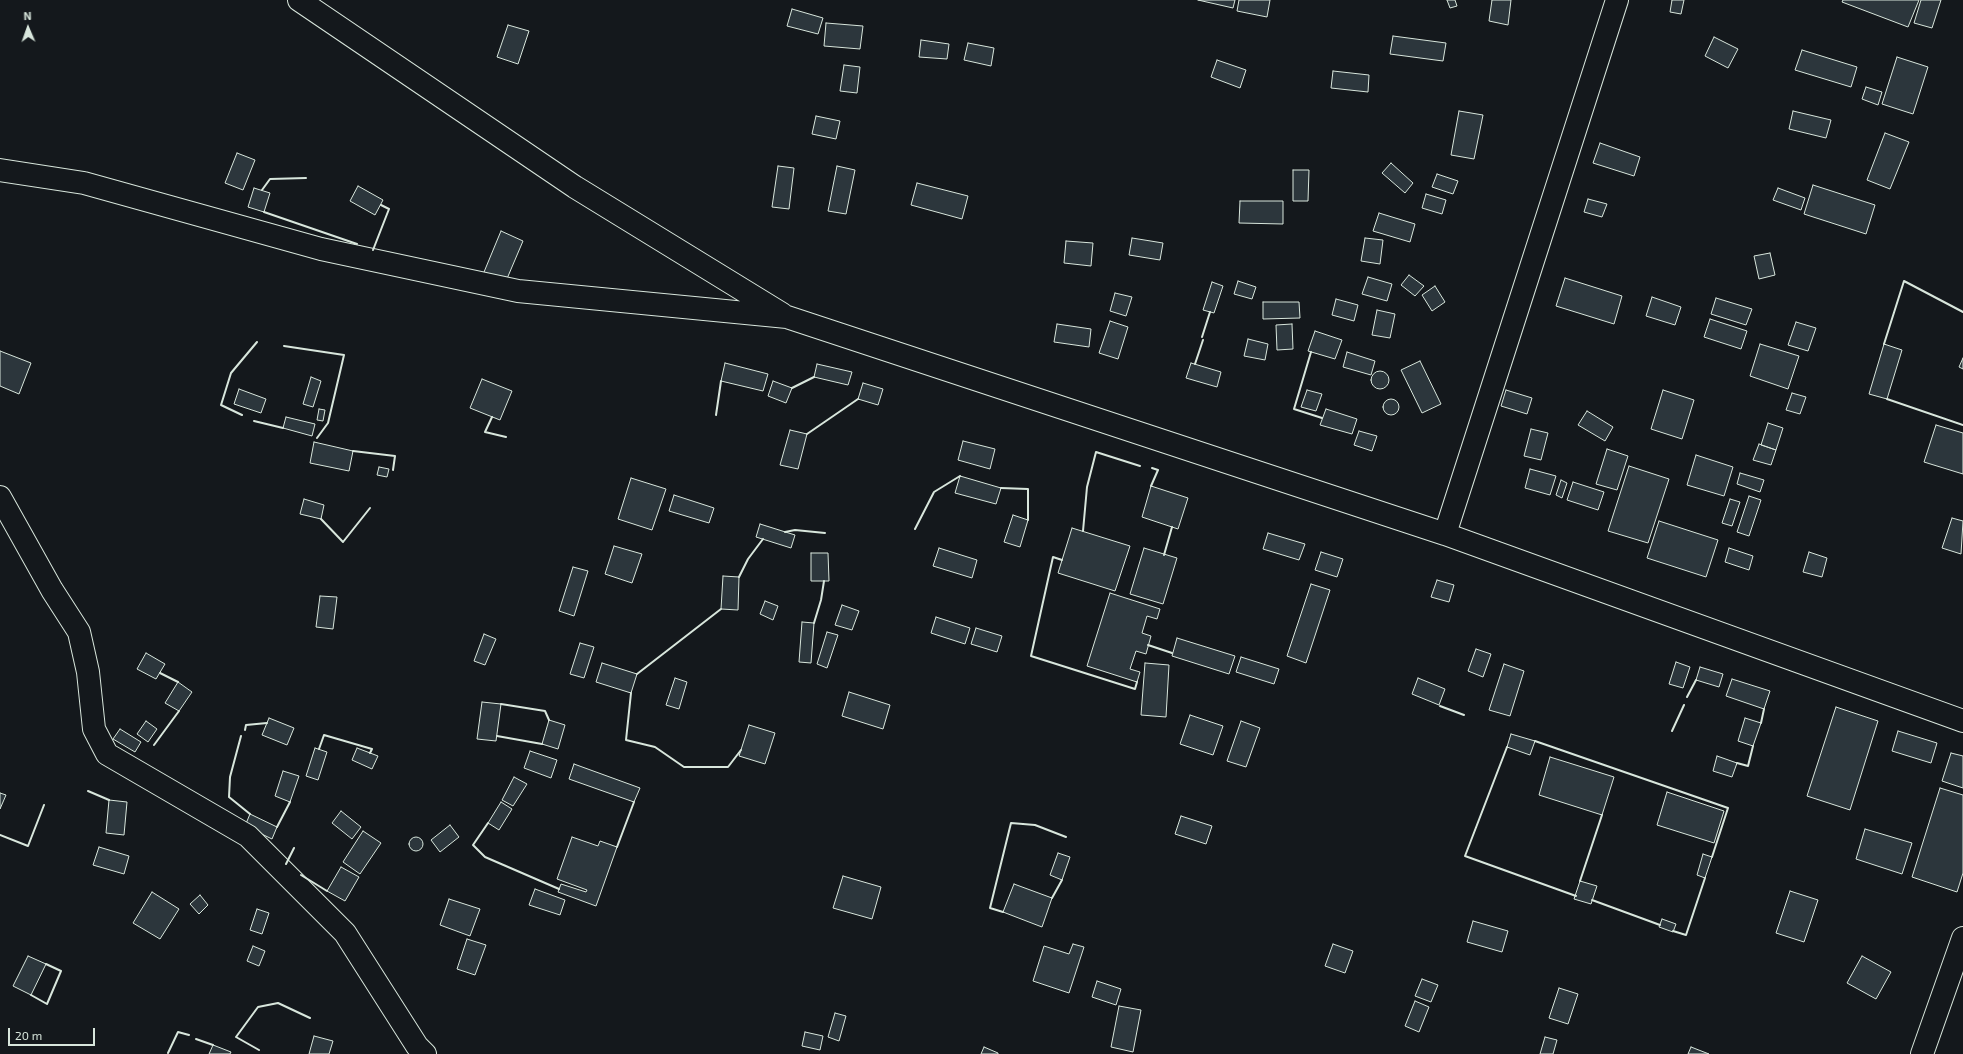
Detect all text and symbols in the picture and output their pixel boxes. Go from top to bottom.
north arrow [8,8,48,48]
text: N [23,9,32,22]
scale bar [10,1020,97,1046]
text: 20 m [15,1028,42,1042]

